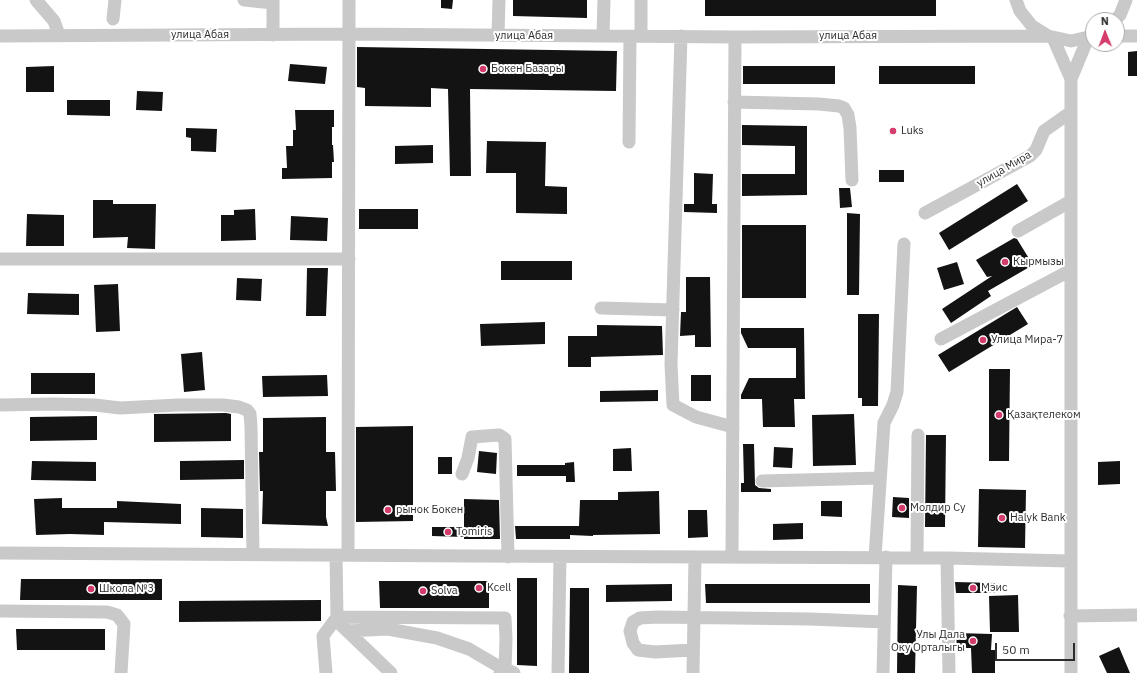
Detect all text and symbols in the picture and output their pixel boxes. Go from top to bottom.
north arrow [1085,12,1125,52]
text: N [1101,14,1109,28]
street label: улица Абая [171,28,229,42]
street label: улица Абая [495,29,553,43]
street label: улица Абая [819,29,877,43]
place label: Бокен Базары [491,62,564,76]
marker: Бокен Базары [478,64,488,74]
place label: Luks [901,124,924,138]
marker: Luks [888,126,898,136]
street label: улица Мира [974,148,1034,190]
place label: Кырмызы [1013,255,1064,269]
marker: Кырмызы [1000,257,1010,267]
place label: Улица Мира-7 [991,333,1063,347]
marker: Улица Мира-7 [978,335,988,345]
place label: Қазақтелеком [1007,408,1081,422]
marker: Қазақтелеком [994,410,1004,420]
place label: Молдир Су [910,501,966,515]
place label: рынок Бокен [396,503,463,517]
marker: Молдир Су [897,503,907,513]
marker: рынок Бокен [383,505,393,515]
place label: Halyk Bank [1010,511,1066,525]
marker: Halyk Bank [997,513,1007,523]
place label: Tomiris [456,525,492,539]
marker: Tomiris [443,527,453,537]
place label: Kcell [487,581,511,595]
place label: Мэис [981,581,1008,595]
place label: Школа №3 [99,582,154,596]
marker: Kcell [474,583,484,593]
marker: Мэис [968,583,978,593]
marker: Школа №3 [86,584,96,594]
place label: Solva [431,584,458,598]
marker: Solva [418,586,428,596]
place label: Улы Дала Оку Орталыгы [891,628,965,654]
scale bar [997,635,1077,661]
marker: Улы Дала Оку Орталыгы [968,636,978,646]
text: 50 m [1002,642,1030,657]

